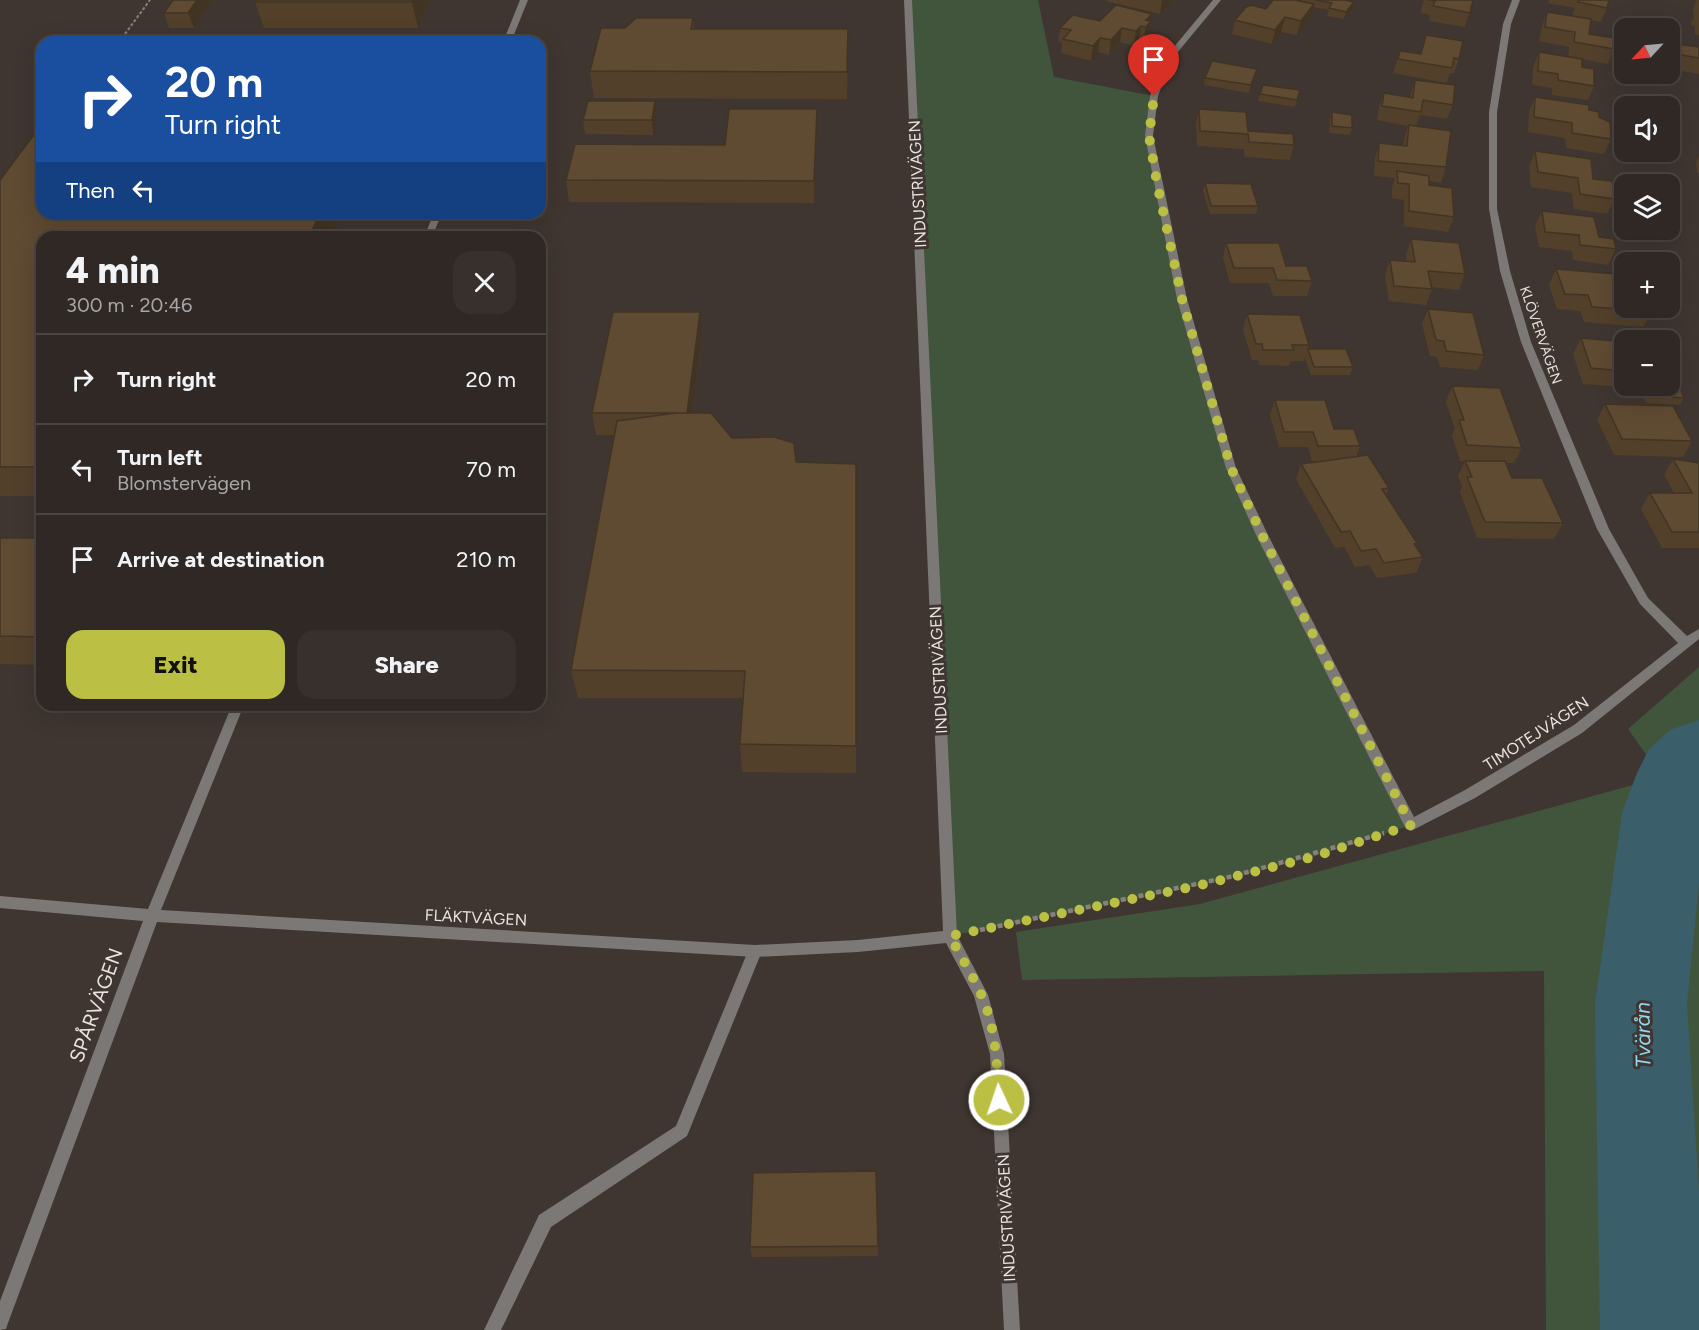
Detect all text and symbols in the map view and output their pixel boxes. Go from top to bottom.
north arrow [1614,18,1680,84]
map controls [1614,18,1680,396]
pin [1128,34,1179,96]
icon: arrive [1137,43,1170,76]
text: 20 m [165,57,263,108]
icon: right [66,60,144,138]
button: sound [1614,96,1680,162]
text: Turn right [165,108,281,141]
street label: INDUSTRIVÄGEN [905,120,930,248]
icon: left [127,174,160,207]
button: layers [1614,174,1680,240]
text: Then [66,177,115,204]
text: 4 min [66,249,160,292]
button: close [453,251,516,314]
button: + [1614,252,1680,318]
street label: KLÖVERVÄGEN [1516,284,1565,386]
text: 300 m · 20:46 [66,293,192,317]
button: − [1614,330,1680,396]
icon: right [66,363,99,396]
text: Turn right [117,366,216,393]
text: 20 m [465,366,516,393]
text: Turn left [117,444,203,471]
icon: left [66,453,99,486]
text: 70 m [466,456,516,483]
text: Blomstervägen [117,471,251,495]
icon: arrive [66,543,99,576]
text: Arrive at destination [117,546,325,573]
text: 210 m [456,546,516,573]
street label: INDUSTRIVÄGEN [926,606,951,734]
button: Exit [66,630,285,699]
button: Share [297,630,516,699]
street label: TIMOTEJVÄGEN [1480,692,1592,774]
street label: FLÄKTVÄGEN [424,905,528,930]
street label: SPÅRVÄGEN [64,945,128,1065]
water label: Tvärån [1629,1002,1656,1068]
position arrow [967,1068,1031,1132]
street label: INDUSTRIVÄGEN [994,1154,1019,1282]

